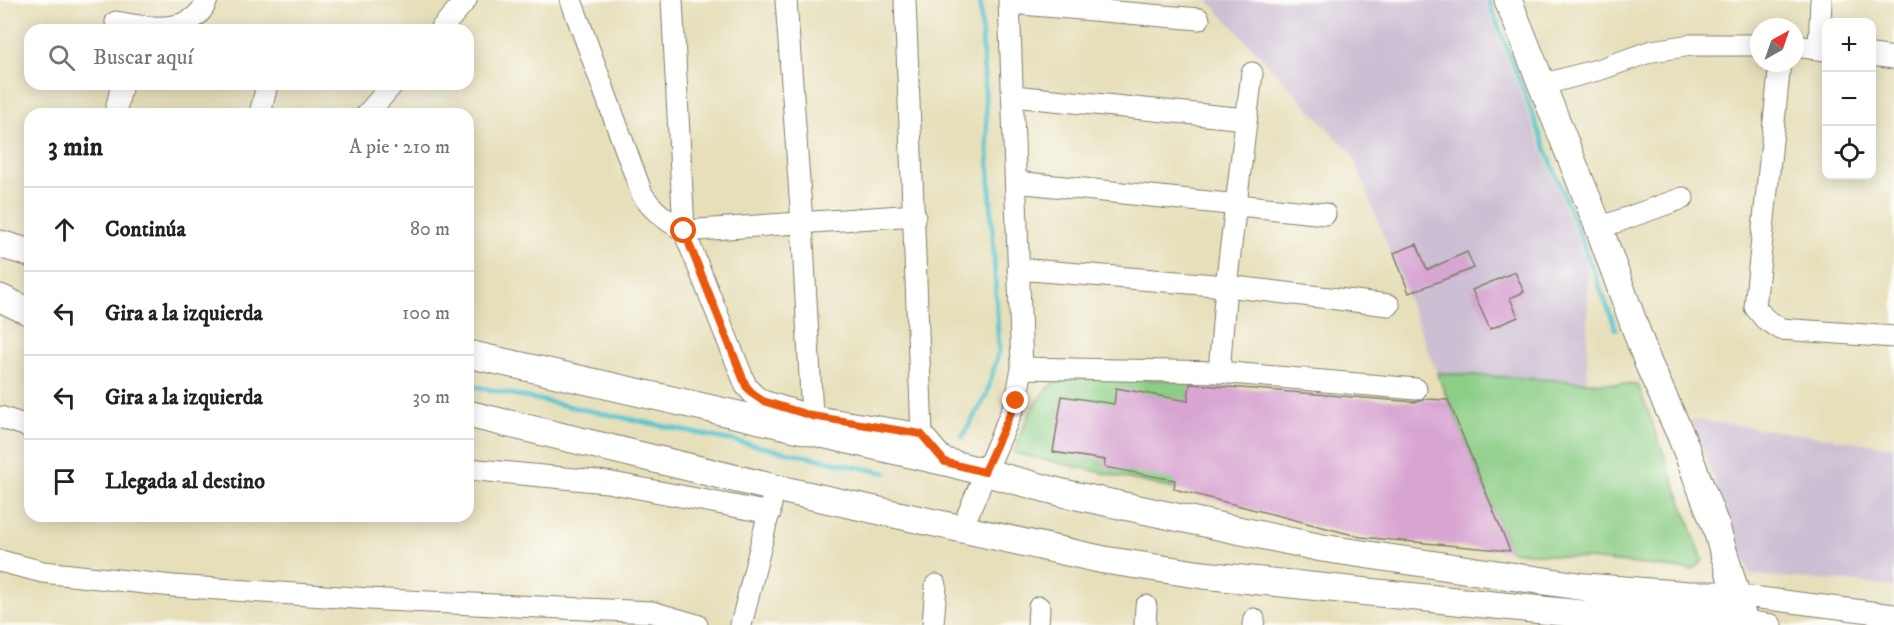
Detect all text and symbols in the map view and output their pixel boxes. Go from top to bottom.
north arrow [1750,18,1804,72]
map controls [1822,18,1876,180]
button: + [1822,18,1876,72]
search box [24,24,474,90]
icon: search [45,41,78,74]
text: Buscar aquí [93,44,193,71]
button: − [1822,72,1876,126]
button: locate [1822,126,1876,180]
text: 3 min [48,131,103,164]
text: A pie · 210 m [349,135,450,160]
icon: ahead [48,213,81,246]
text: Continúa [105,216,186,243]
text: 80 m [410,217,450,242]
route start [670,217,696,243]
icon: left [48,297,81,330]
text: Gira a la izquierda [105,300,263,327]
text: 100 m [402,301,450,326]
icon: left [48,381,81,414]
text: Gira a la izquierda [105,384,263,411]
text: 30 m [412,385,450,410]
route end [1002,387,1028,413]
icon: arrive [48,465,81,498]
text: Llegada al destino [105,468,265,495]

